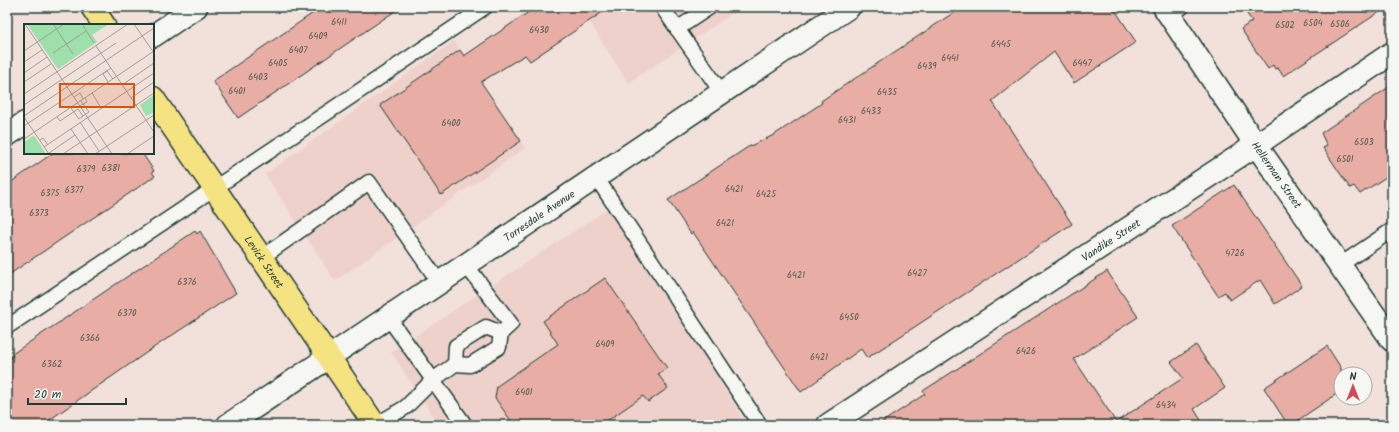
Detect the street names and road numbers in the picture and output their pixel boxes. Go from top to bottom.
street label: Hellerman Street [1246,138,1306,213]
street label: Torresdale Avenue [500,186,579,247]
street label: Vandike Street [1078,214,1145,267]
street label: Levick Street [239,232,288,293]

